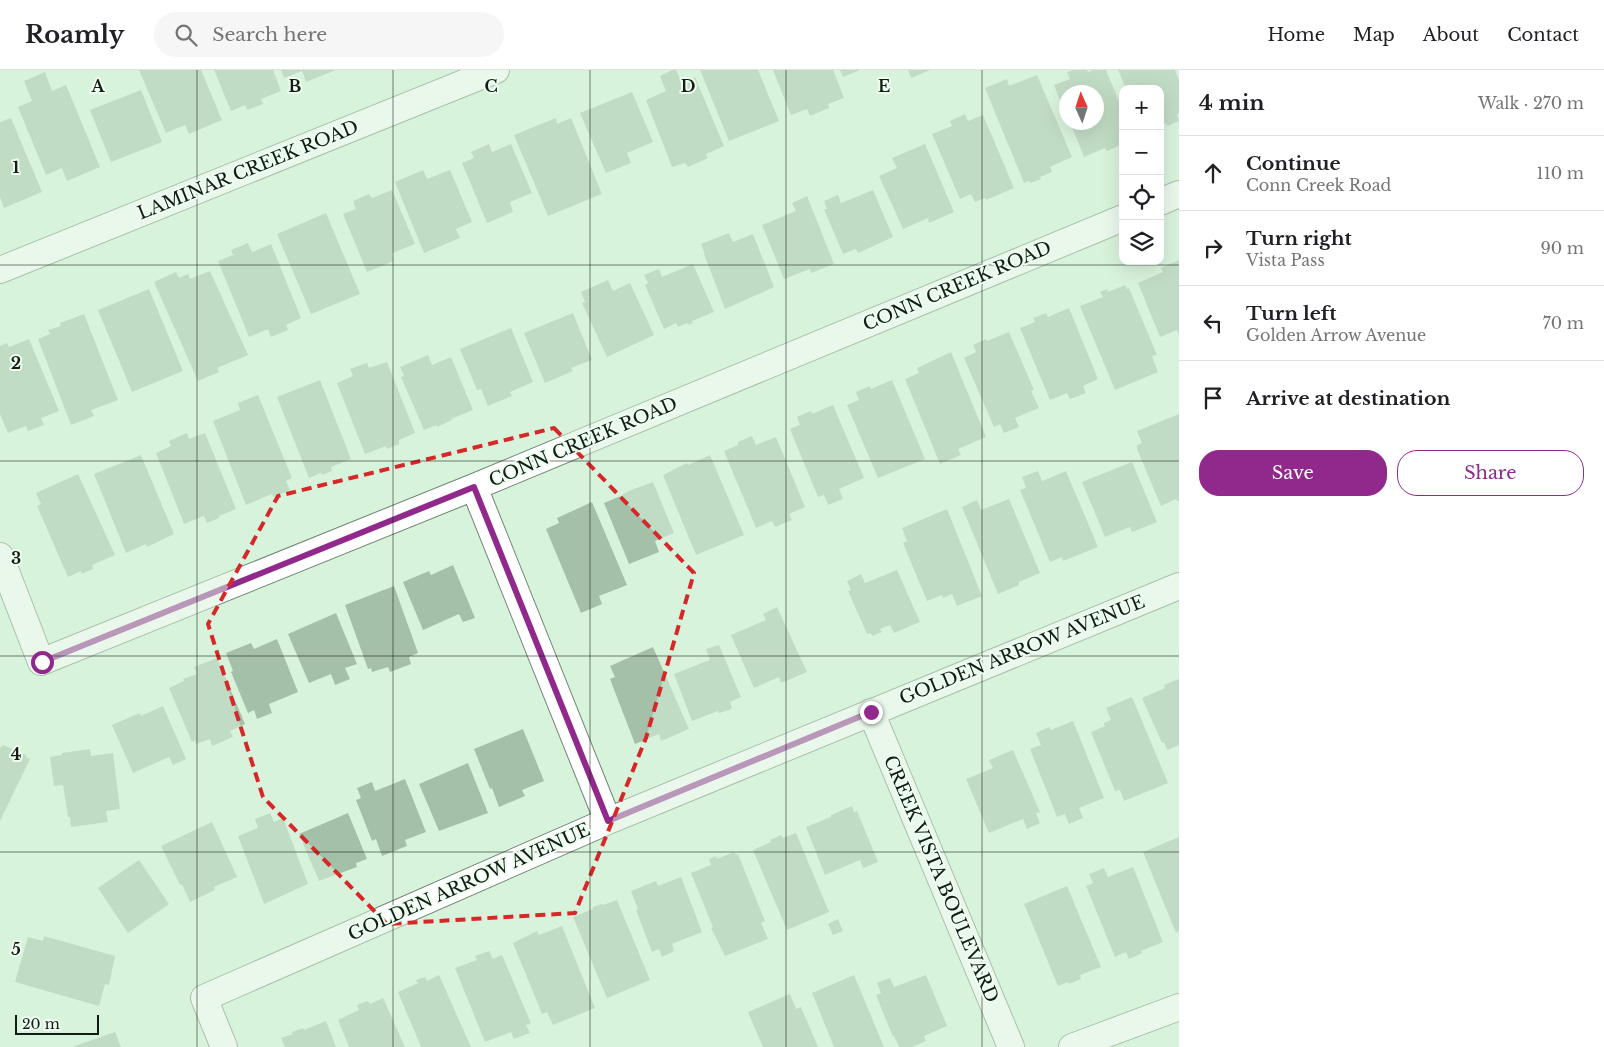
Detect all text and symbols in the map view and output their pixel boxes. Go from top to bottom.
search box [154,12,504,57]
text: Roamly [25,20,124,49]
icon: search [172,21,200,49]
text: Search here [212,23,327,46]
text: Home [1267,24,1325,46]
text: Map [1353,24,1395,46]
text: About [1423,24,1479,46]
text: Contact [1507,24,1579,46]
text: A [91,76,106,96]
text: B [289,76,302,96]
text: C [484,76,498,96]
text: D [681,76,695,96]
text: E [878,76,890,96]
north arrow [1059,85,1104,130]
map controls [1119,85,1164,265]
button: + [1119,85,1164,130]
text: 4 min [1199,90,1265,116]
text: Walk · 270 m [1478,93,1584,113]
street label: LAMINAR CREEK ROAD [134,116,362,224]
button: − [1119,130,1164,175]
text: Continue [1246,152,1341,175]
text: 1 [13,157,20,177]
icon: ahead [1199,159,1227,187]
text: 110 m [1537,163,1584,183]
button: locate [1119,175,1164,220]
text: Conn Creek Road [1246,175,1391,195]
button: layers [1119,220,1164,265]
text: Turn right [1246,227,1352,250]
icon: right [1199,234,1227,262]
street label: CONN CREEK ROAD [859,236,1055,336]
text: 90 m [1541,238,1584,258]
text: Vista Pass [1246,250,1325,270]
text: Turn left [1246,302,1337,325]
icon: left [1199,309,1227,337]
text: 70 m [1543,313,1584,333]
text: Golden Arrow Avenue [1246,325,1426,345]
text: 2 [11,353,21,373]
icon: arrive [1199,384,1227,412]
text: Arrive at destination [1246,387,1450,410]
street label: CONN CREEK ROAD [485,392,681,492]
button: Save [1199,450,1387,496]
button: Share [1397,450,1584,496]
text: 3 [11,548,21,568]
street label: GOLDEN ARROW AVENUE [896,591,1148,709]
route start [31,651,54,674]
route end [860,701,883,724]
text: 4 [11,744,21,764]
street label: CREEK VISTA BOULEVARD [879,752,1003,1006]
street label: GOLDEN ARROW AVENUE [344,819,594,945]
text: 5 [11,939,21,959]
scale bar [15,1012,99,1035]
text: 20 m [22,1015,60,1033]

